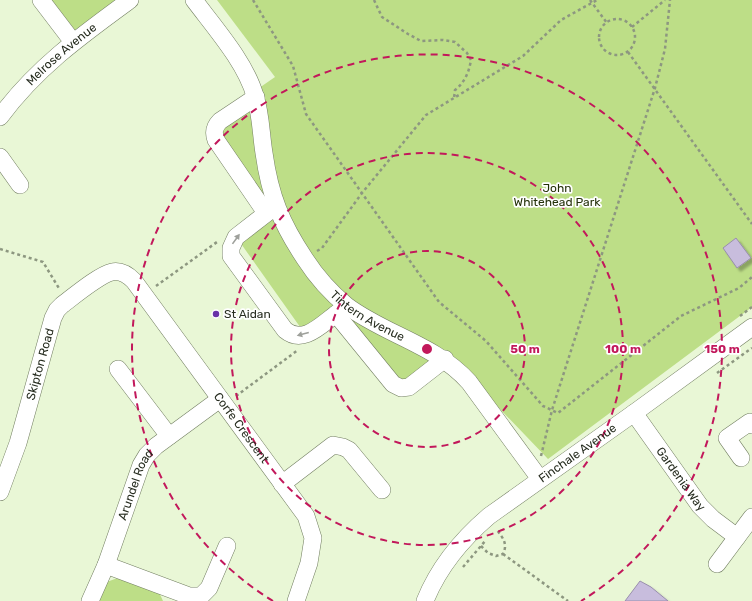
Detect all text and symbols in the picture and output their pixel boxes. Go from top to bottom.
street label: Melrose Avenue [23,20,99,88]
park label: John Whitehead Park [514,181,601,209]
one-way arrow [232,234,240,245]
street label: Tintern Avenue [327,288,407,344]
place label: St Aidan [224,307,271,321]
marker: St Aidan [211,309,221,319]
street label: Skipton Road [23,327,57,402]
one-way arrow [297,332,310,338]
centre of rings [420,342,434,356]
text: 50 m [510,342,540,356]
text: 100 m [605,342,641,356]
text: 150 m [704,342,740,356]
street label: Corfe Crescent [211,390,272,466]
street label: Finchale Avenue [536,421,619,486]
street label: Gardenia Way [653,444,708,514]
street label: Arundel Road [115,446,156,522]

